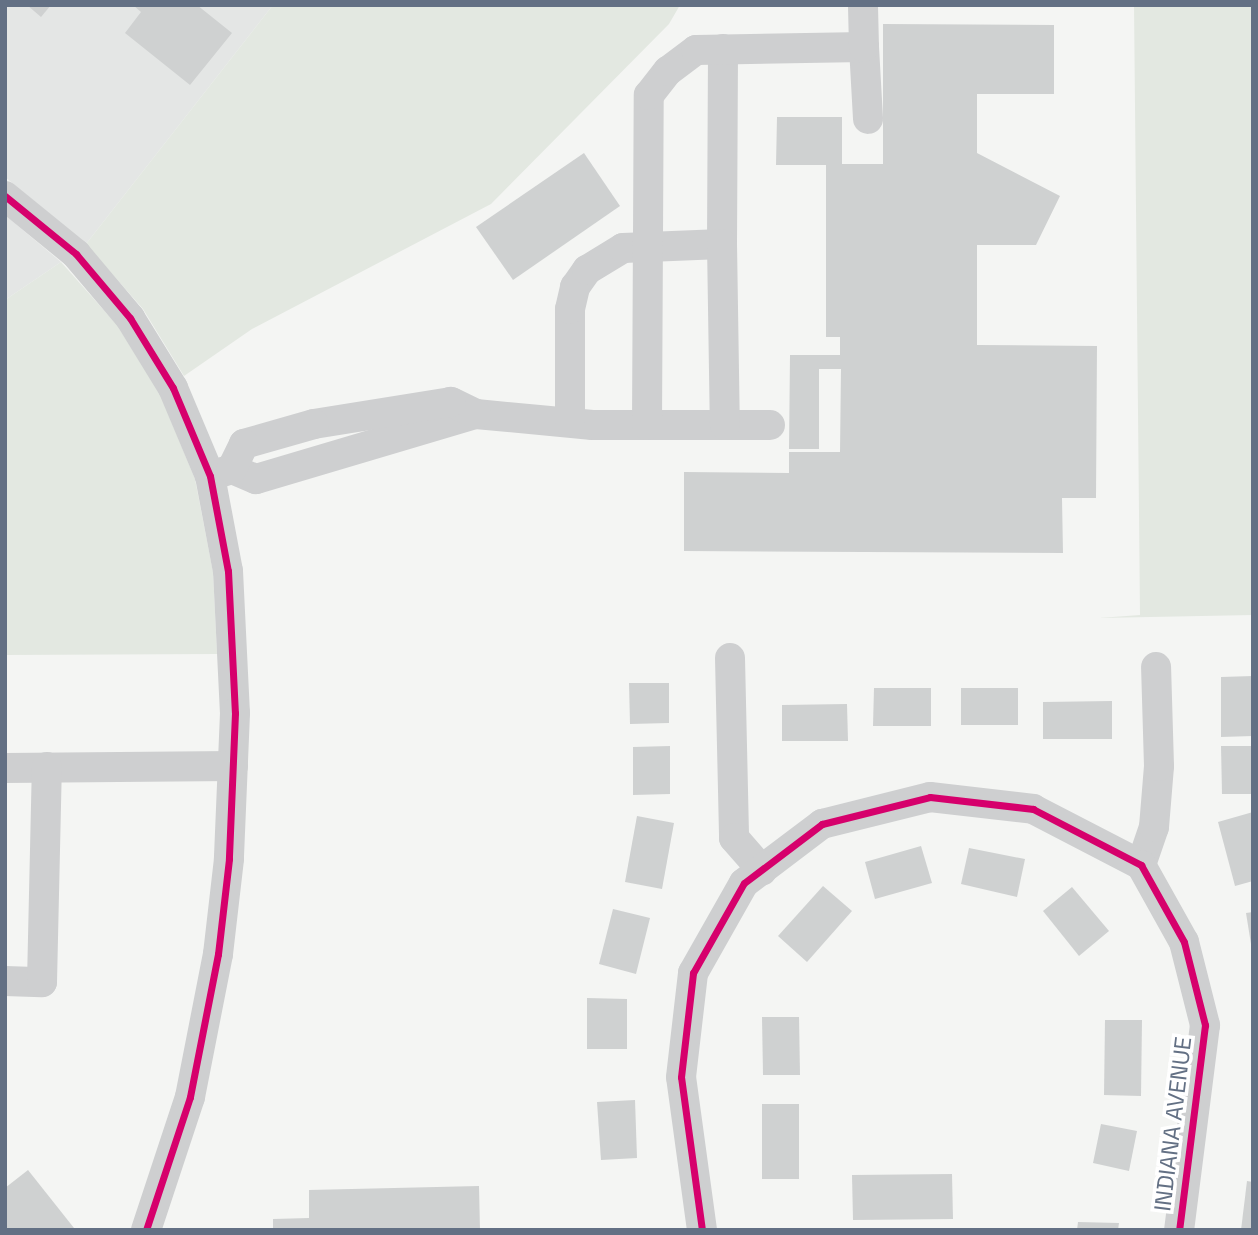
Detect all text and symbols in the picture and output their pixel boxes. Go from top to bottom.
street label: INDIANA AVENUE [1149,1035,1197,1213]

